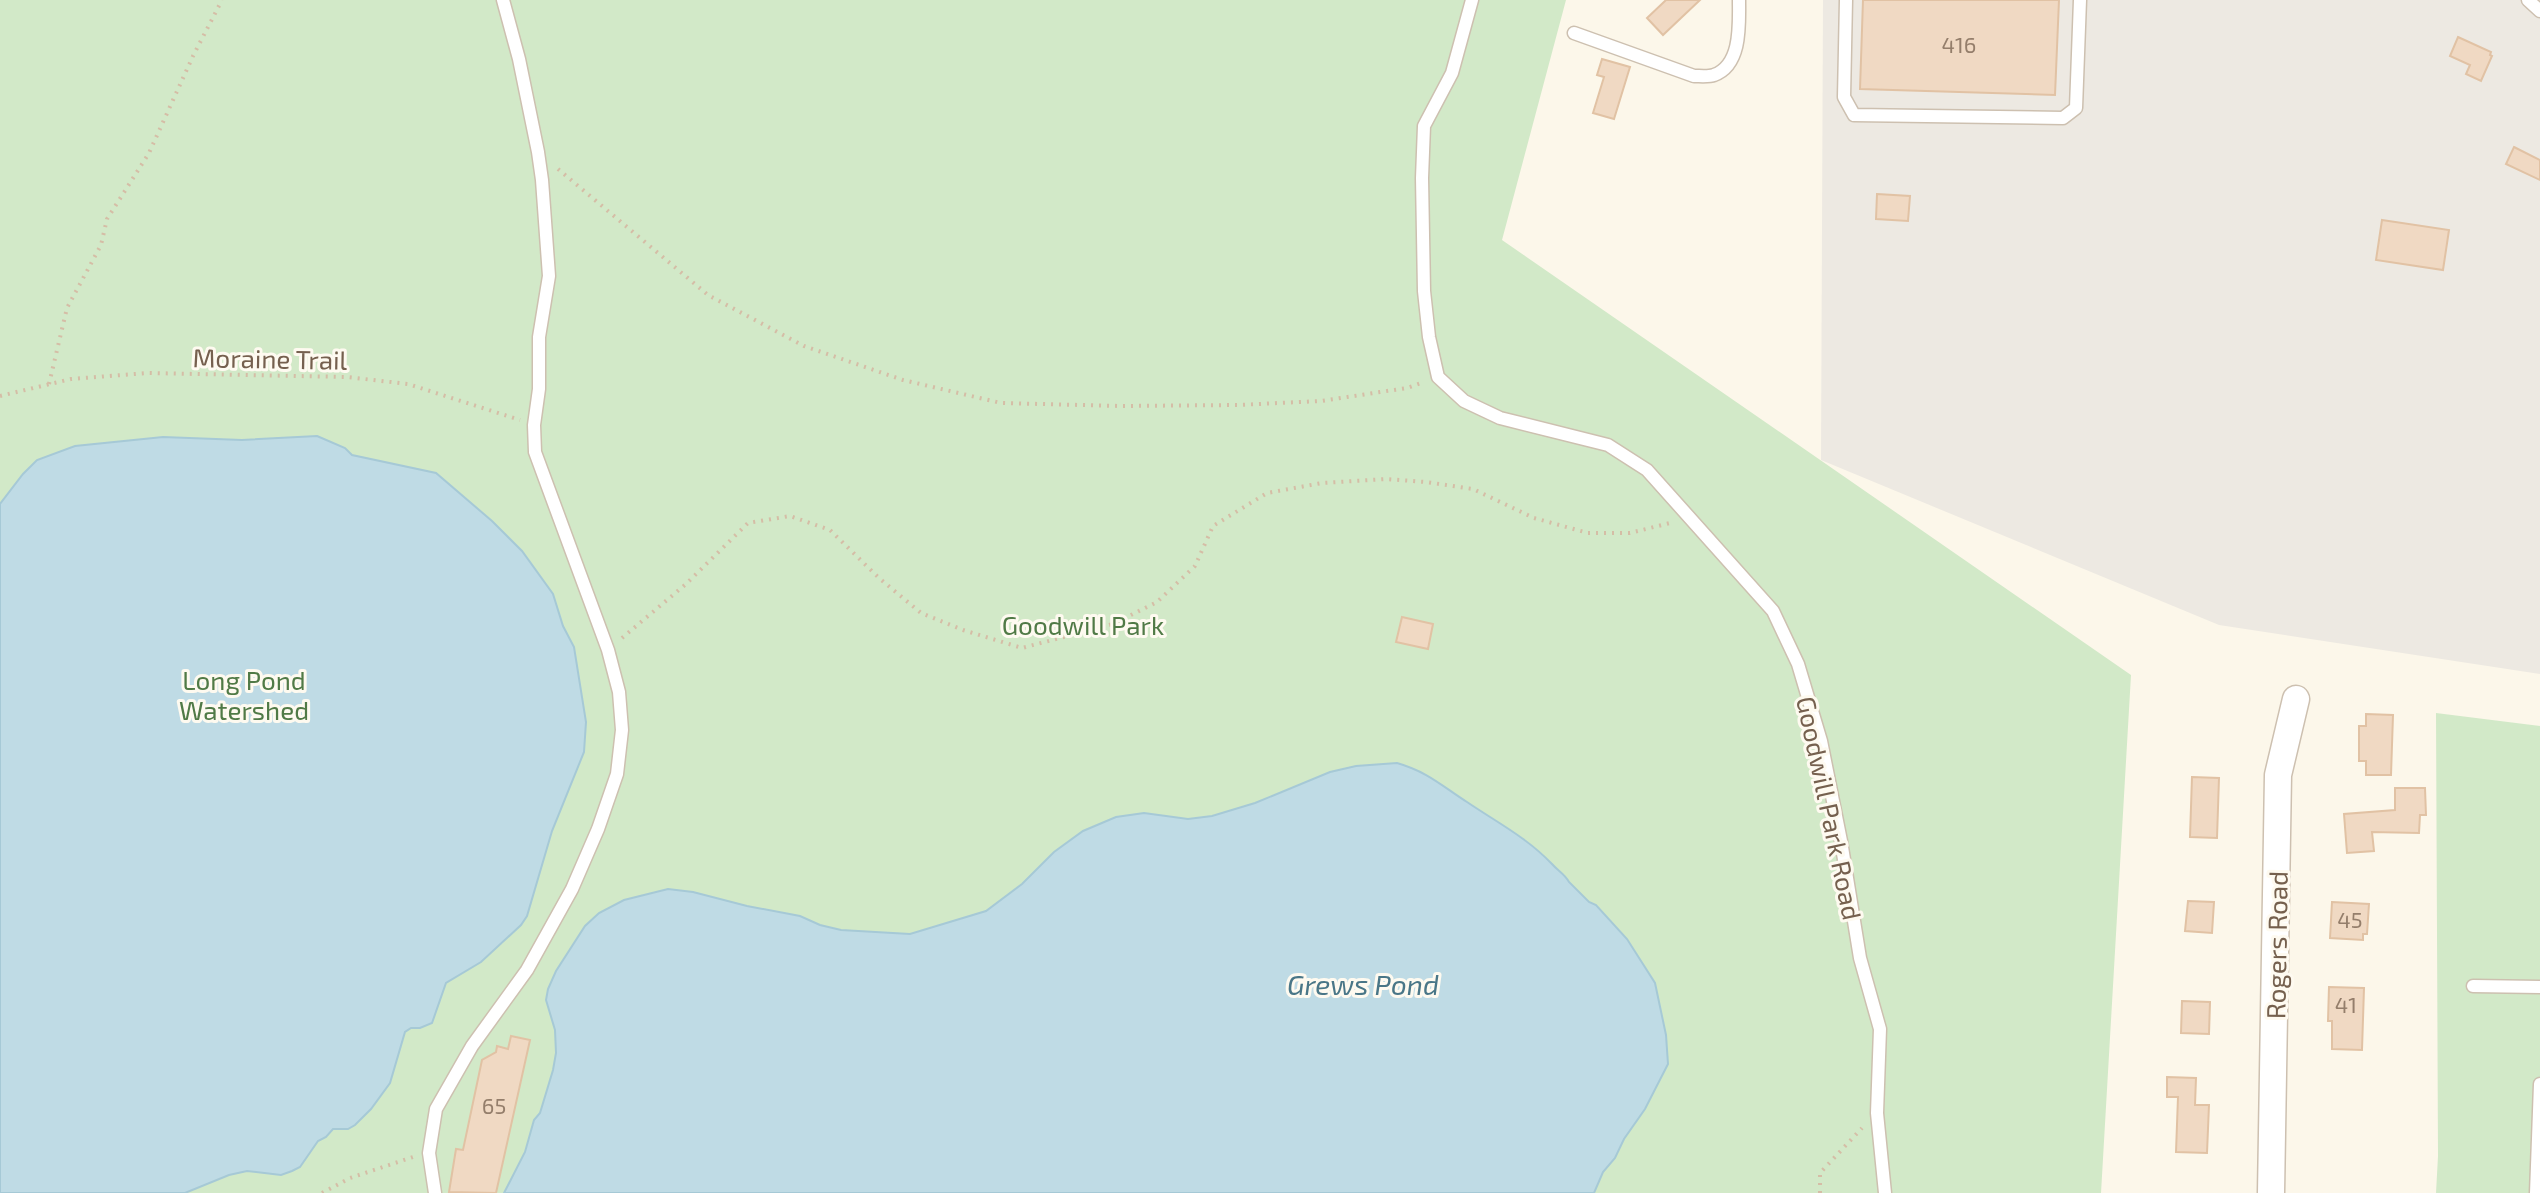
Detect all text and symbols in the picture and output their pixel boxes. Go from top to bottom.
house number: 416 [1942,31,1976,57]
street label: Moraine Trail [192,341,348,375]
park label: Goodwill Park [1002,609,1164,640]
park label: Long Pond Watershed [179,664,309,725]
street label: Goodwill Park Road [1791,693,1869,923]
street label: Rogers Road [2259,871,2293,1019]
house number: 45 [2337,906,2363,932]
water label: Grews Pond [1287,967,1439,1001]
house number: 41 [2335,991,2357,1017]
house number: 65 [482,1092,506,1118]

